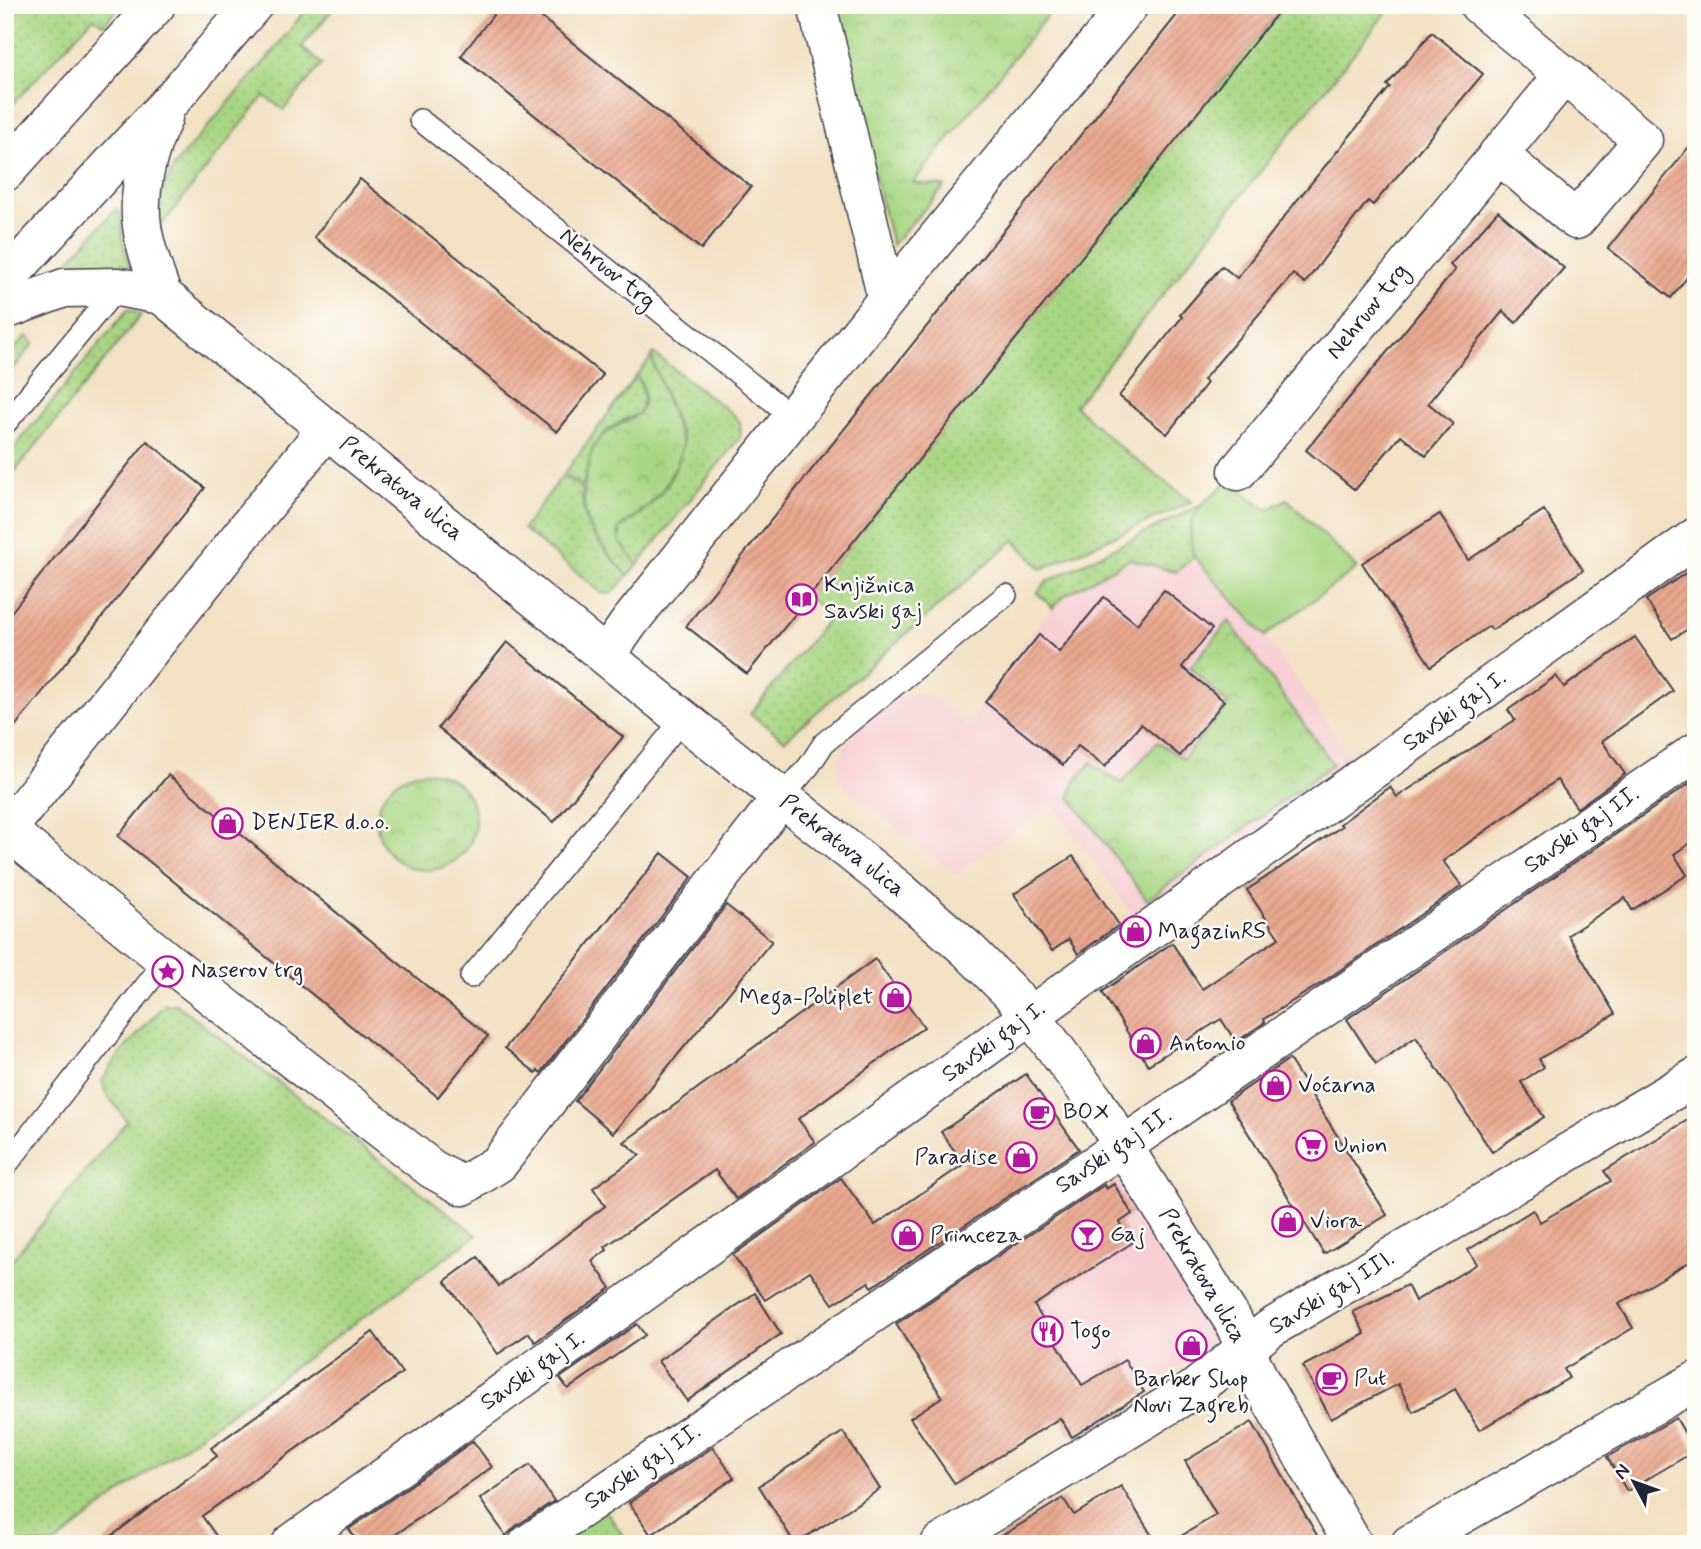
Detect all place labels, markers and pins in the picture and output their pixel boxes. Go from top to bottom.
place label: Knjižnica Savski gaj [824,571,922,629]
library icon: Knjižnica Savski gaj [784,582,818,616]
shop icon: DENIER d.o.o. [211,806,245,840]
place label: DENIER d.o.o. [251,808,389,838]
shop icon: MagazinRS [1118,915,1152,949]
place label: MagazinRS [1158,917,1266,949]
place icon: Naserov trg [151,954,185,988]
place label: Naserov trg [191,956,303,986]
shop icon: Mega-Poliplet [879,981,913,1015]
place label: Mega-Poliplet [739,983,873,1015]
shop icon: Antonio [1129,1027,1163,1061]
place label: Antonio [1169,1029,1246,1059]
shop icon: Voćarna [1258,1069,1292,1103]
place label: Voćarna [1298,1071,1376,1101]
cafe icon: BOX [1023,1096,1057,1130]
place label: BOX [1063,1098,1110,1128]
supermarket icon: Union [1294,1129,1328,1163]
place label: Union [1334,1131,1388,1161]
shop icon: Paradise [1004,1141,1038,1175]
place label: Paradise [914,1143,998,1173]
shop icon: Viora [1270,1205,1304,1239]
place label: Viora [1310,1207,1362,1237]
bar icon: Gaj [1070,1218,1104,1252]
shop icon: Princeza [890,1219,924,1253]
place label: Gaj [1110,1220,1145,1250]
place label: Princeza [930,1221,1022,1251]
restaurant icon: Togo [1030,1315,1064,1349]
place label: Togo [1070,1317,1111,1349]
shop icon: Barber Shop Novi Zagreb [1174,1329,1208,1363]
cafe icon: Put [1314,1362,1348,1396]
place label: Put [1354,1364,1387,1394]
place label: Barber Shop Novi Zagreb [1133,1365,1249,1423]

